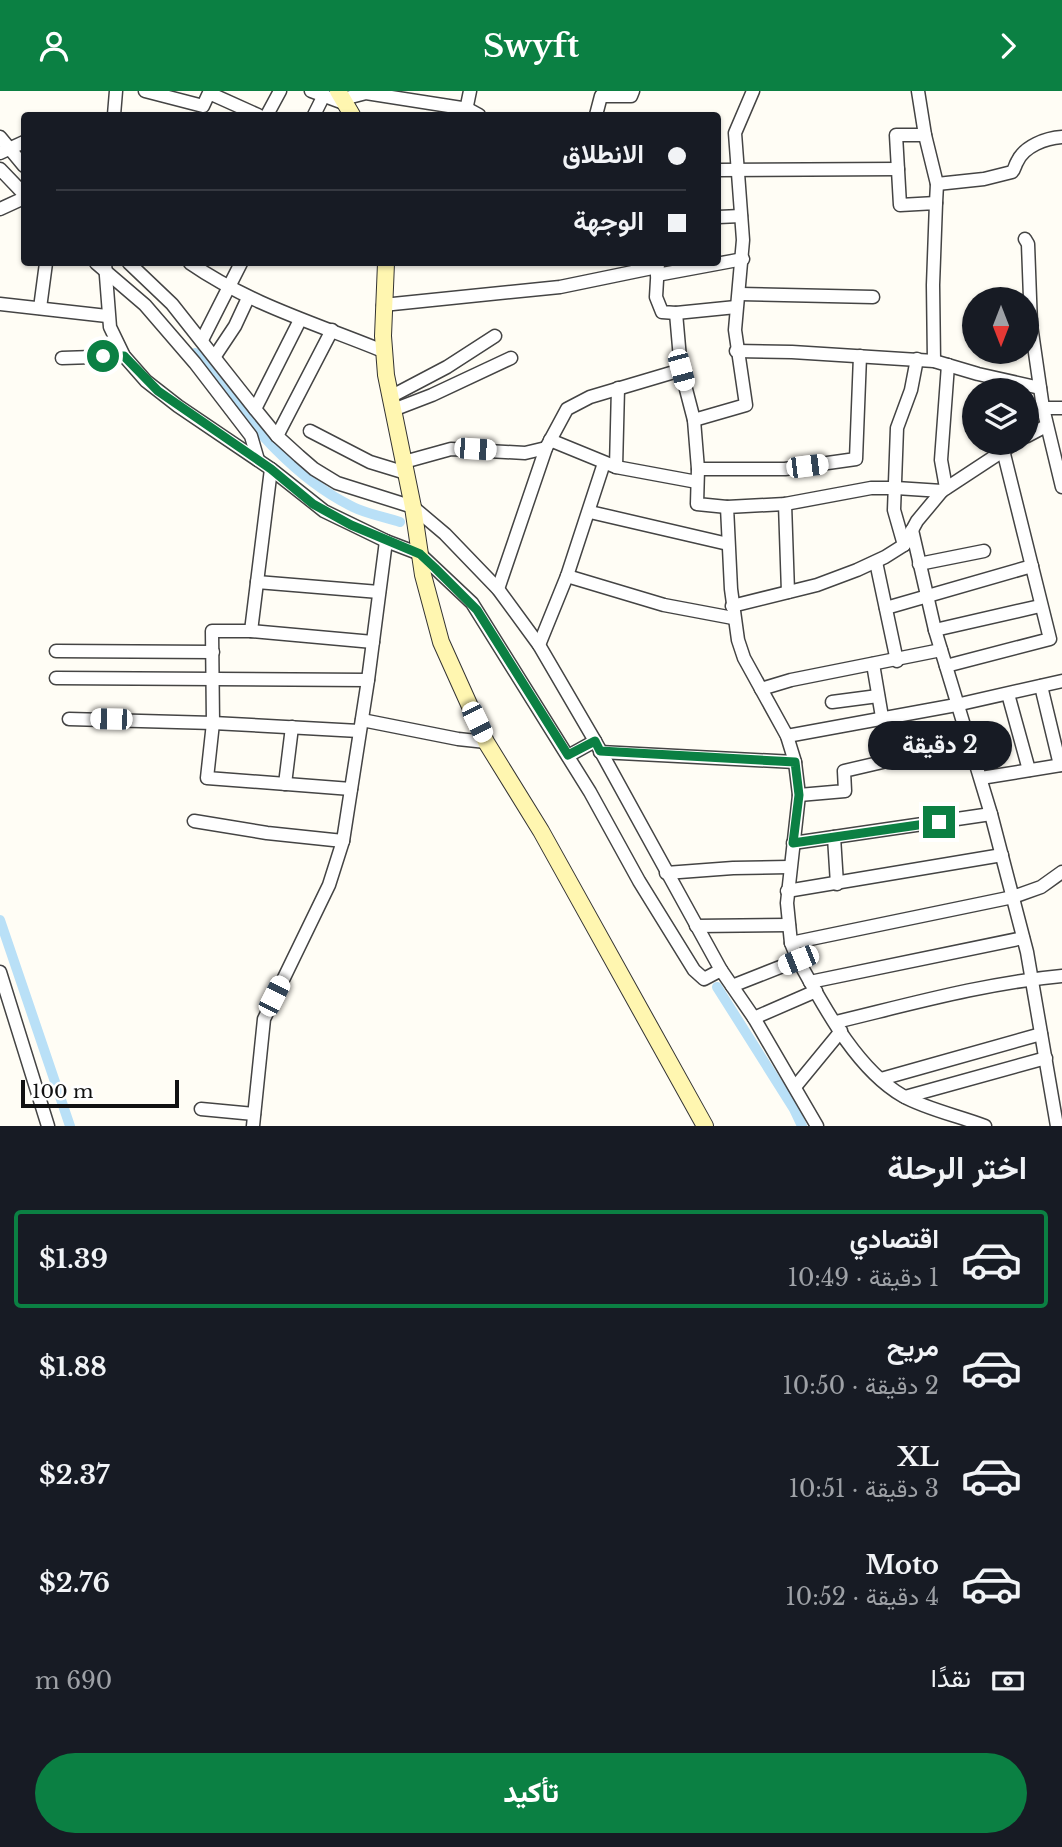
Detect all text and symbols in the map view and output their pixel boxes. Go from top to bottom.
text: Swyft [483,26,579,66]
icon: person [35,27,73,65]
icon: forward [989,27,1027,65]
text: الانطلاق [562,138,644,170]
text: الوجهة [573,205,644,237]
north arrow [962,287,1040,364]
map controls [962,287,1039,455]
route start [87,340,119,372]
car [666,347,697,393]
button: layers [962,378,1039,455]
car [454,437,497,461]
car [785,453,830,479]
car [459,699,496,745]
car [90,708,133,730]
callout: 2 دقيقة [867,721,1011,769]
text: 2 دقيقة [902,731,978,759]
route end [923,806,955,838]
car [775,942,822,978]
car [256,973,293,1019]
scale bar [21,1077,178,1109]
text: 100 m [32,1080,93,1103]
text: اختر الرحلة [887,1148,1027,1188]
text: اقتصادي [850,1223,939,1255]
icon: car [960,1228,1023,1291]
text: $1.39 [39,1243,108,1275]
text: 1 دقيقة · 10:49 [788,1264,939,1292]
text: مريح [887,1331,939,1363]
icon: car [960,1336,1023,1399]
text: $1.88 [39,1351,107,1383]
text: 2 دقيقة · 10:50 [783,1372,939,1400]
text: XL [897,1441,939,1473]
icon: car [960,1444,1023,1507]
text: $2.37 [39,1459,109,1491]
text: 3 دقيقة · 10:51 [789,1475,939,1503]
text: Moto [866,1549,939,1581]
icon: car [960,1552,1023,1615]
text: $2.76 [39,1567,110,1599]
text: 4 دقيقة · 10:52 [785,1583,939,1611]
text: نقدًا [931,1662,971,1694]
icon: cash [989,1662,1027,1700]
text: 690 m [35,1667,112,1695]
button: تأكيد [35,1753,1027,1833]

